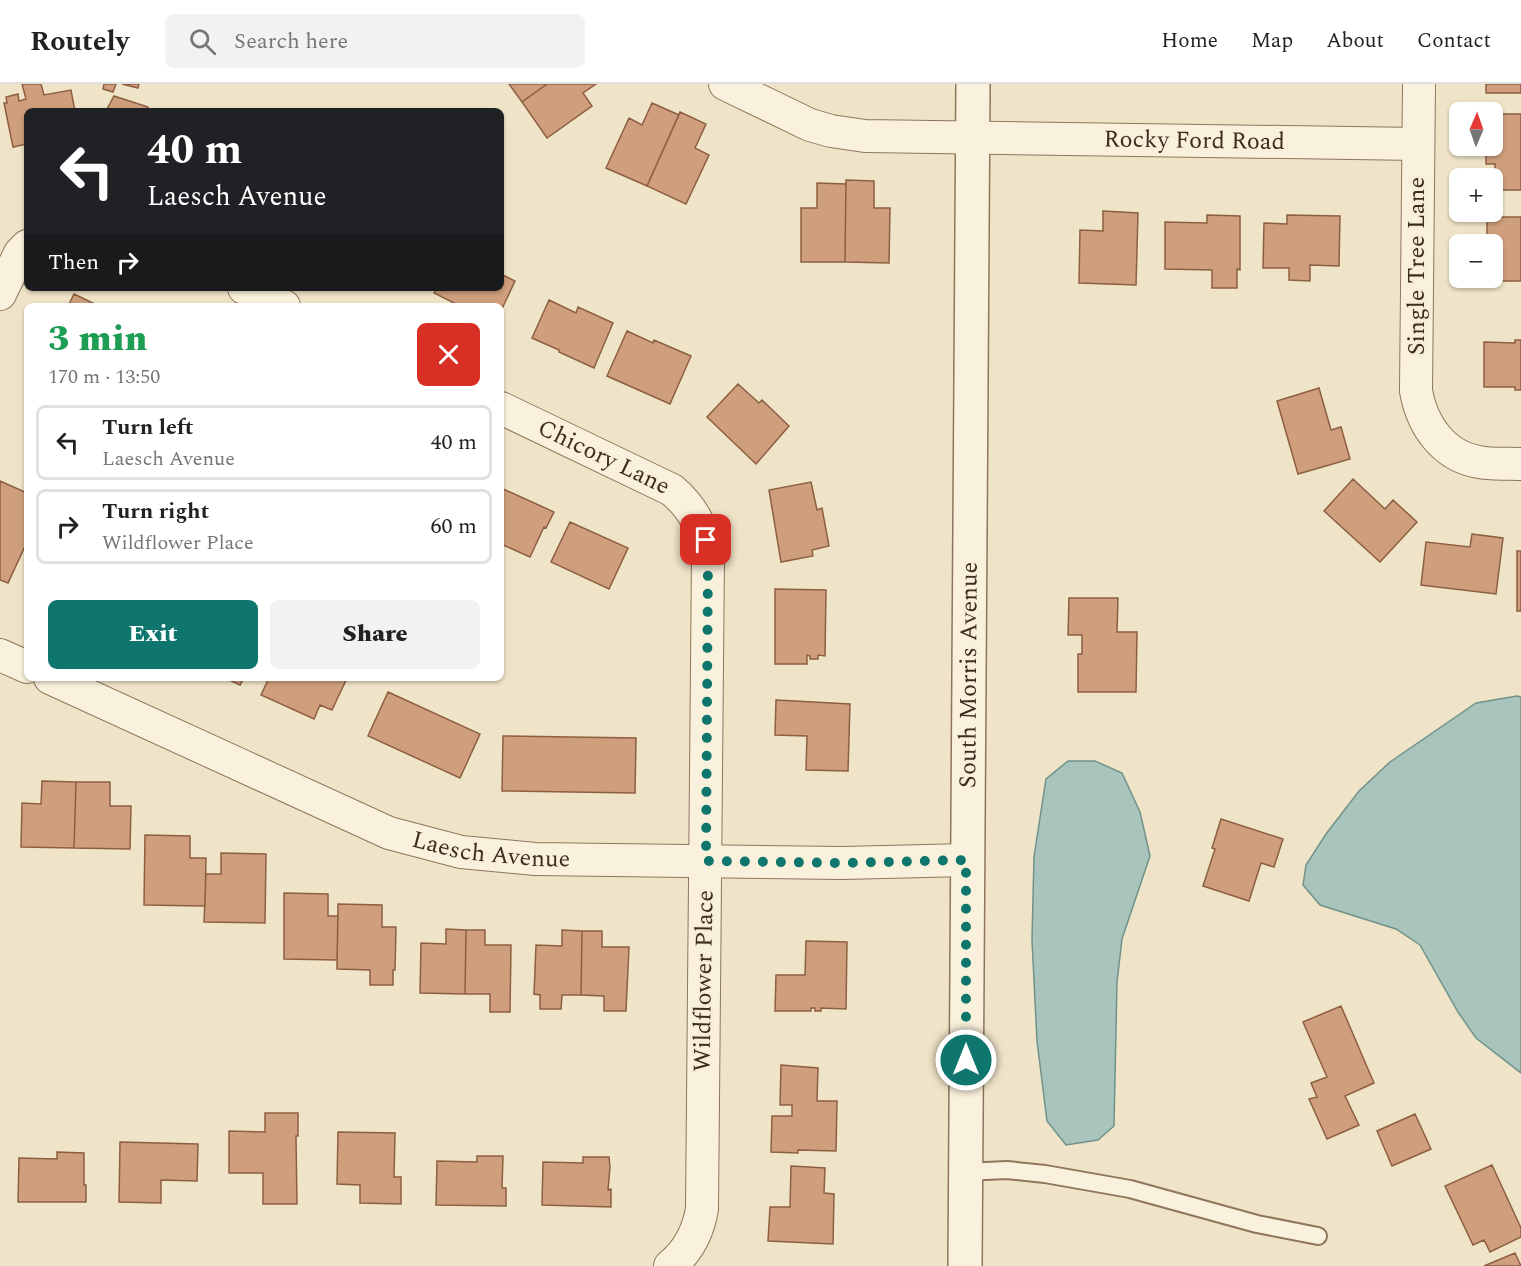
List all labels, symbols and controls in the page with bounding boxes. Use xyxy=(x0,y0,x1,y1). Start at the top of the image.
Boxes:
search box xyxy=(165,14,585,68)
text: Routely xyxy=(30,20,129,63)
icon: search xyxy=(186,25,219,58)
text: Search here xyxy=(234,25,348,58)
text: Home xyxy=(1161,25,1218,57)
text: Map xyxy=(1251,25,1293,57)
text: About xyxy=(1326,25,1384,57)
text: Contact xyxy=(1417,25,1491,57)
north arrow xyxy=(1449,102,1503,156)
map controls xyxy=(1449,102,1503,288)
text: 40 m xyxy=(147,119,242,182)
street label: Rocky Ford Road xyxy=(1103,121,1285,160)
icon: left xyxy=(48,132,126,210)
button: + xyxy=(1449,168,1503,222)
text: Laesch Avenue xyxy=(147,176,327,218)
street label: Single Tree Lane xyxy=(1399,177,1435,355)
button: − xyxy=(1449,234,1503,288)
text: Then xyxy=(48,246,99,279)
icon: right xyxy=(111,246,144,279)
text: 3 min xyxy=(48,312,148,367)
button: close xyxy=(417,323,480,386)
text: 170 m · 13:50 xyxy=(48,362,160,392)
street label: Chicory Lane xyxy=(532,410,676,504)
text: Turn left xyxy=(102,411,194,444)
icon: left xyxy=(51,426,84,459)
text: 40 m xyxy=(431,426,477,459)
text: Laesch Avenue xyxy=(102,444,235,474)
text: Turn right xyxy=(102,495,209,528)
icon: right xyxy=(51,510,84,543)
text: 60 m xyxy=(431,510,477,543)
pin xyxy=(680,514,731,565)
icon: arrive xyxy=(689,523,722,556)
text: Wildflower Place xyxy=(102,528,254,558)
street label: South Morris Avenue xyxy=(950,562,988,788)
button: Exit xyxy=(48,600,258,669)
button: Share xyxy=(270,600,480,669)
street label: Laesch Avenue xyxy=(408,822,571,877)
street label: Wildflower Place xyxy=(684,890,724,1072)
position arrow xyxy=(934,1028,998,1092)

